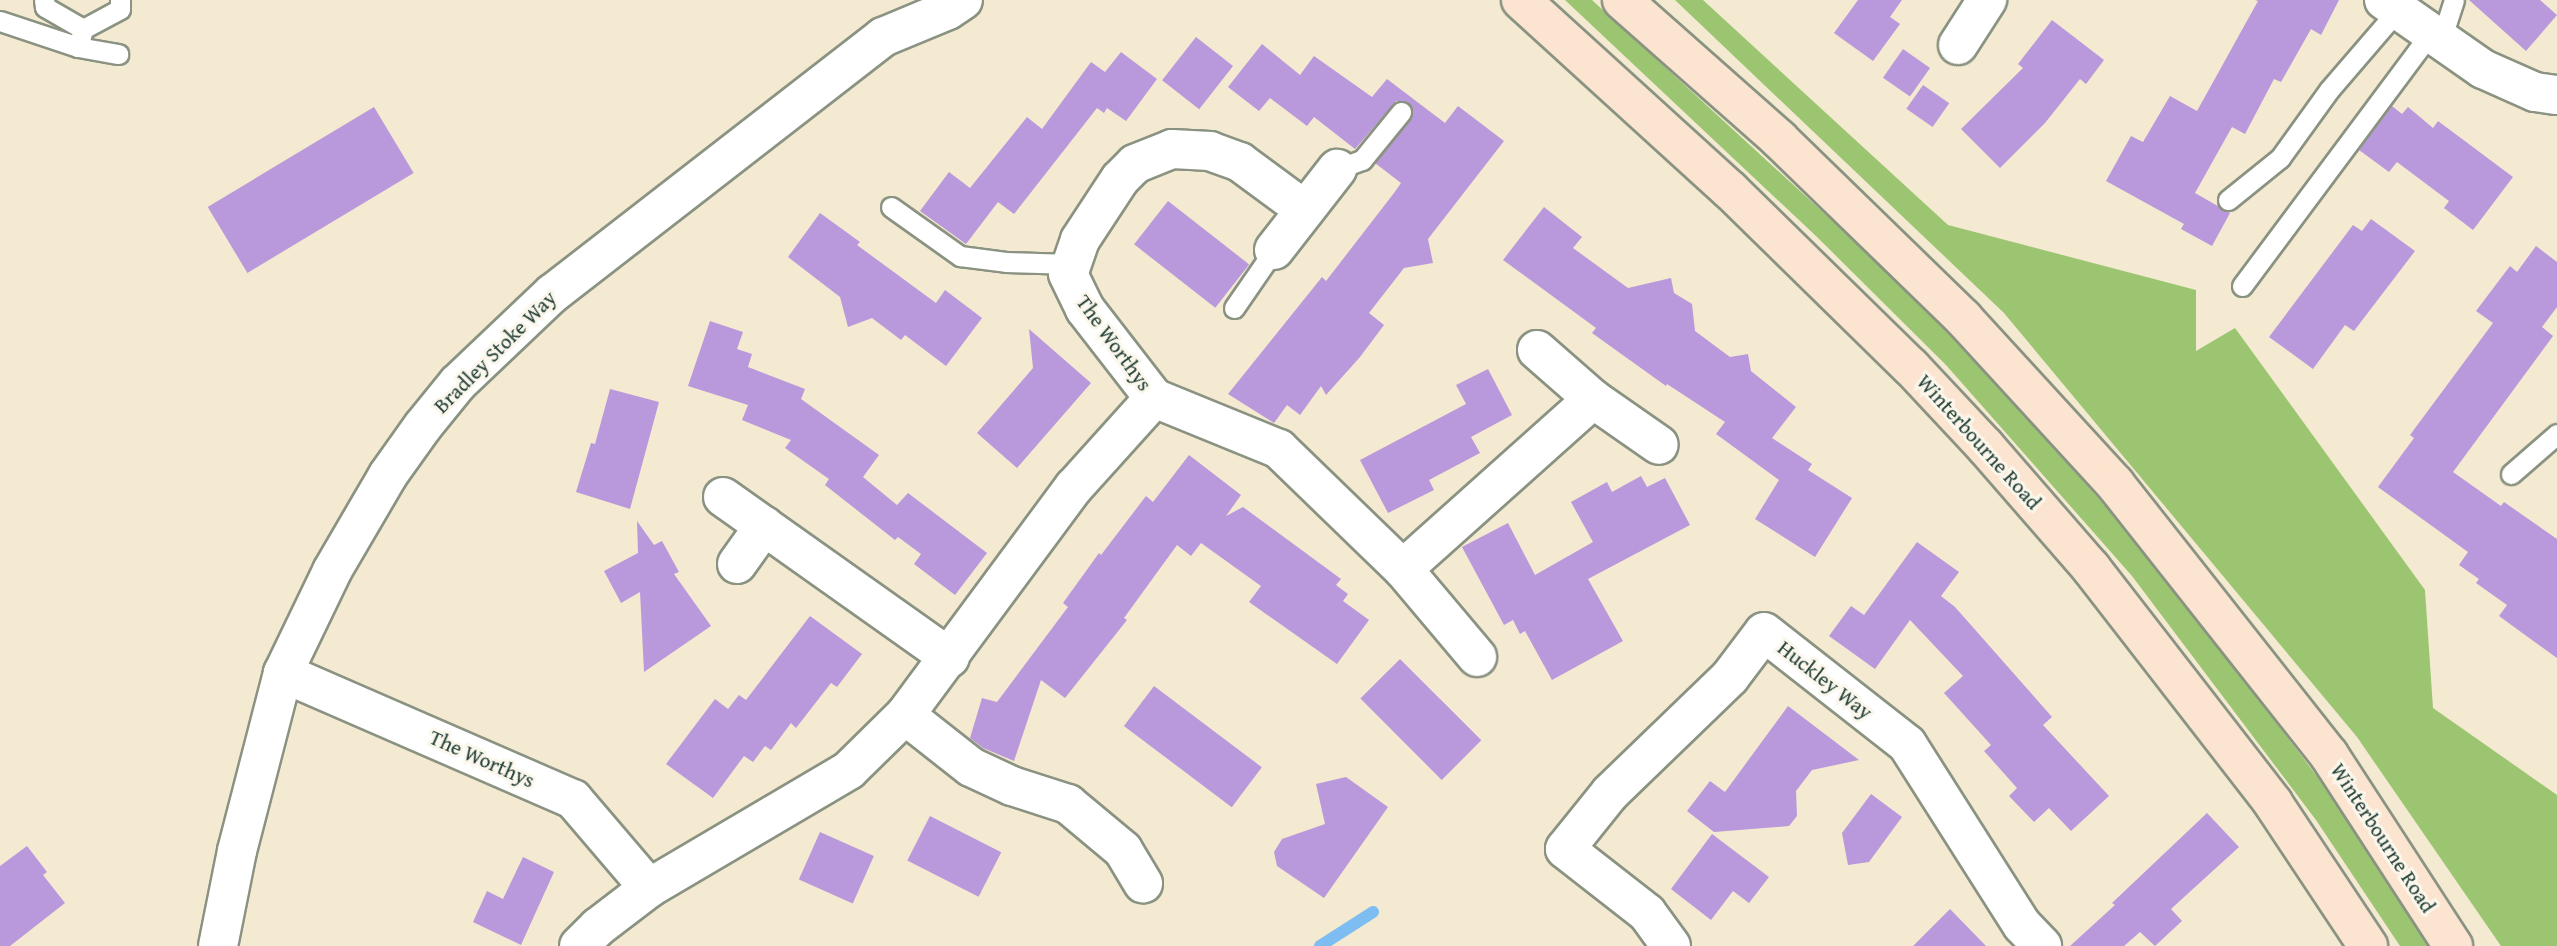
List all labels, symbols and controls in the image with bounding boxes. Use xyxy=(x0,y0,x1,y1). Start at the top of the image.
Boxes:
street label: Bradley Stoke Way xyxy=(429,286,561,418)
street label: The Worthys xyxy=(1071,290,1157,396)
street label: Winterbourne Road xyxy=(1912,369,2046,515)
street label: Huckley Way xyxy=(1773,635,1877,725)
street label: The Worthys xyxy=(426,725,538,793)
street label: Winterbourne Road xyxy=(2325,758,2441,918)

